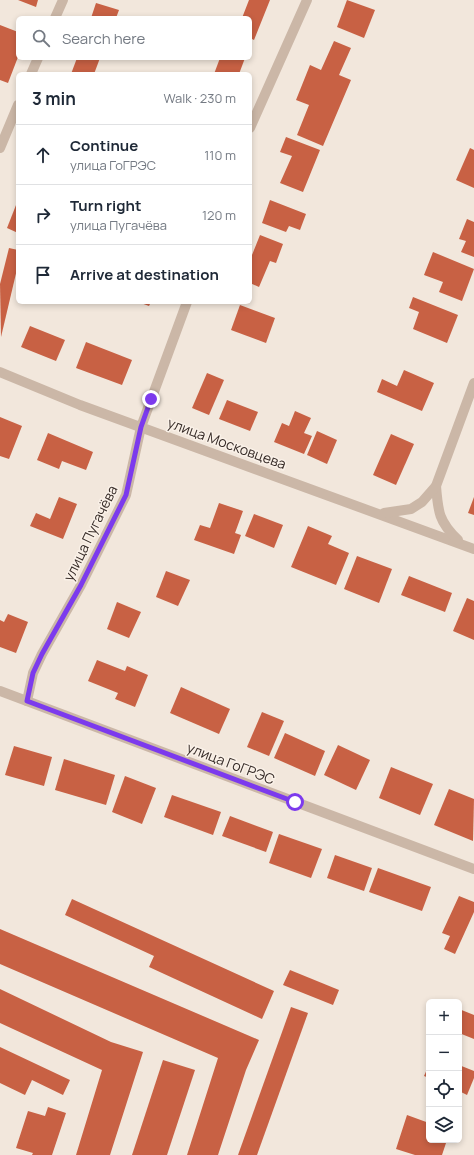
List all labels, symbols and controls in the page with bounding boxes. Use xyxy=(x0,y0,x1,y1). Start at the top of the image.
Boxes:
search box xyxy=(16,16,252,60)
icon: search xyxy=(30,27,52,49)
text: Search here xyxy=(62,28,145,49)
text: 3 min xyxy=(32,87,76,110)
text: Walk · 230 m xyxy=(163,89,236,107)
text: Continue xyxy=(70,135,138,156)
icon: ahead xyxy=(32,144,54,166)
text: 110 m xyxy=(204,146,236,164)
text: улица ГоГРЭС xyxy=(70,156,156,174)
text: Turn right xyxy=(70,195,141,216)
icon: right xyxy=(32,204,54,226)
text: 120 m xyxy=(202,206,236,224)
text: улица Пугачёва xyxy=(70,216,167,234)
icon: arrive xyxy=(32,264,54,286)
text: Arrive at destination xyxy=(70,264,219,285)
route end xyxy=(142,390,160,408)
street label: улица Московцева xyxy=(165,413,289,473)
street label: улица Пугачёва xyxy=(59,482,121,584)
street label: улица ГоГРЭС xyxy=(184,738,278,788)
route start xyxy=(286,793,304,811)
map controls xyxy=(426,999,462,1143)
button: + xyxy=(426,999,462,1035)
button: − xyxy=(426,1035,462,1071)
button: locate xyxy=(426,1071,462,1107)
button: layers xyxy=(426,1107,462,1143)

